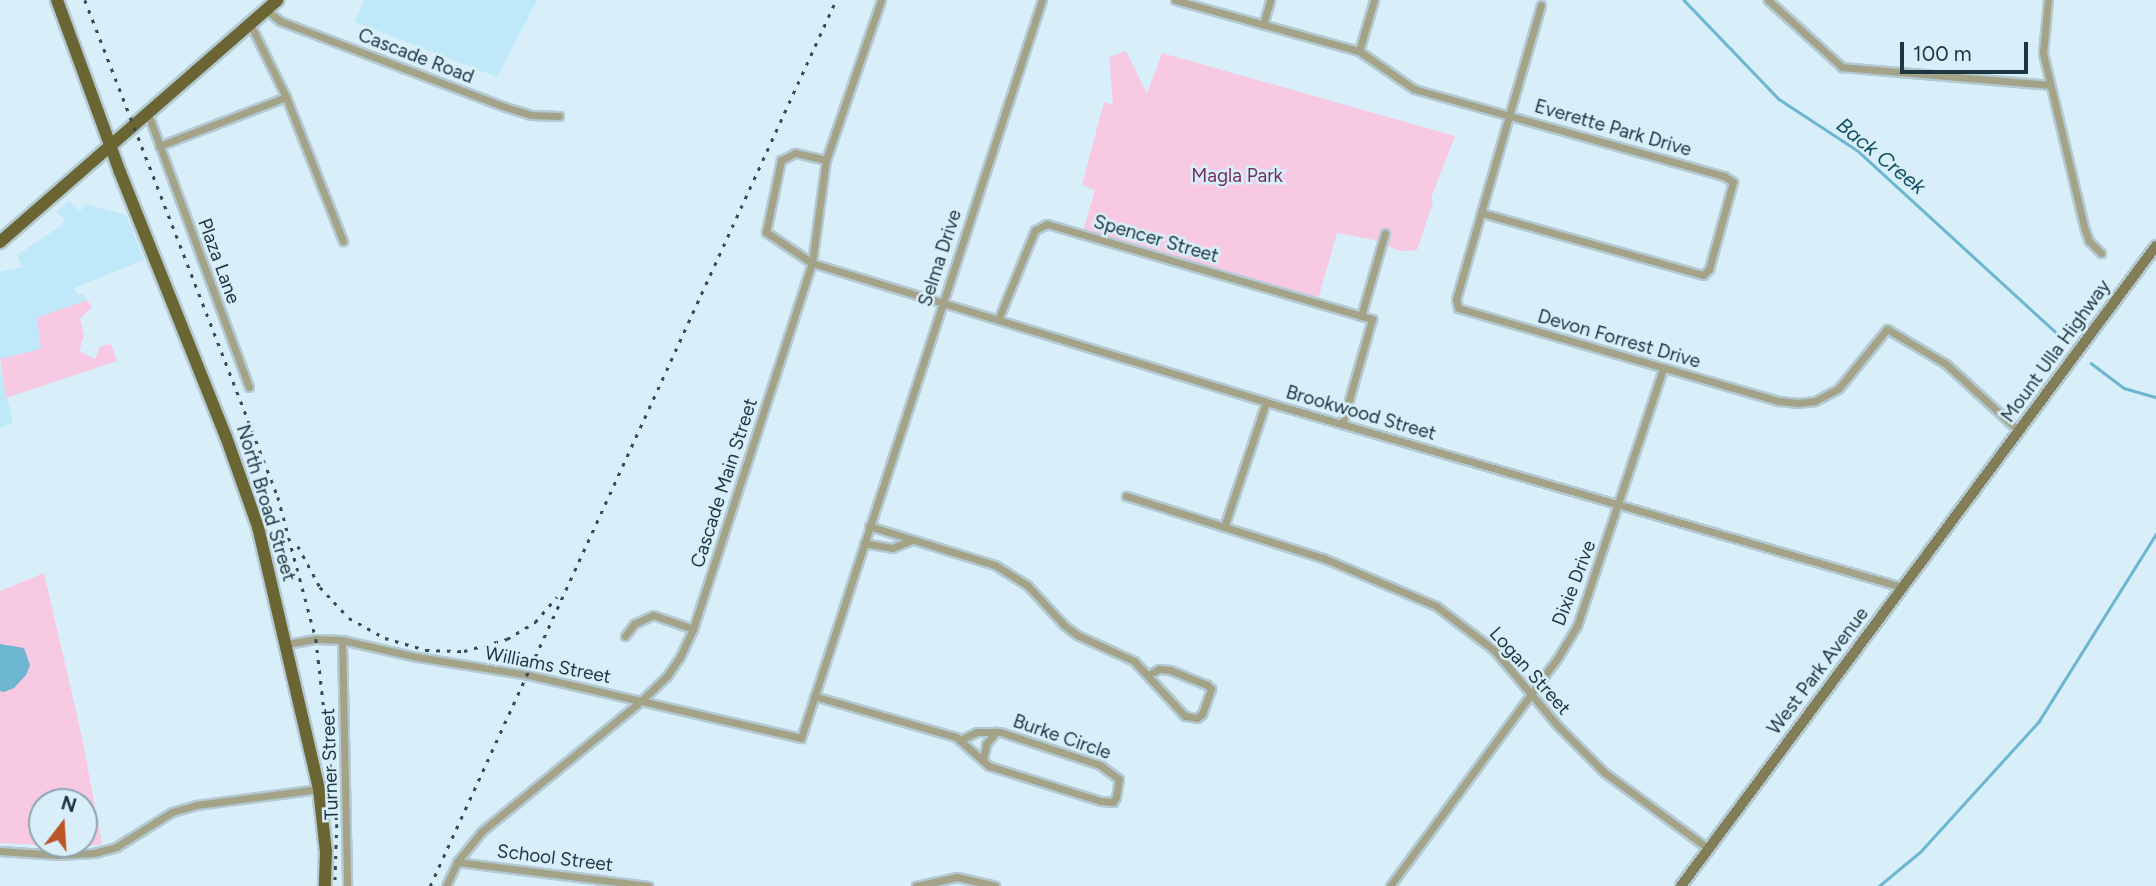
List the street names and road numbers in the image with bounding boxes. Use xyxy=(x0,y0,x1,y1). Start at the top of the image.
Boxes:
street label: Cascade Road xyxy=(355,23,477,89)
street label: Everette Park Drive xyxy=(1532,95,1694,161)
street label: Selma Drive xyxy=(914,207,966,309)
street label: Spencer Street xyxy=(1091,210,1221,268)
street label: Plaza Lane xyxy=(193,215,245,307)
street label: Mount Ulla Highway xyxy=(1997,275,2115,427)
street label: Devon Forrest Drive xyxy=(1535,305,1703,373)
street label: Brookwood Street xyxy=(1283,381,1439,445)
street label: Cascade Main Street xyxy=(686,395,762,571)
street label: North Broad Street xyxy=(231,422,301,584)
street label: Dixie Drive xyxy=(1547,537,1601,629)
street label: West Park Avenue xyxy=(1763,603,1873,739)
street label: Logan Street xyxy=(1485,622,1575,720)
street label: Williams Street xyxy=(483,642,613,688)
street label: Turner Street xyxy=(317,708,343,820)
street label: Burke Circle xyxy=(1010,710,1114,764)
street label: School Street xyxy=(496,840,614,876)

